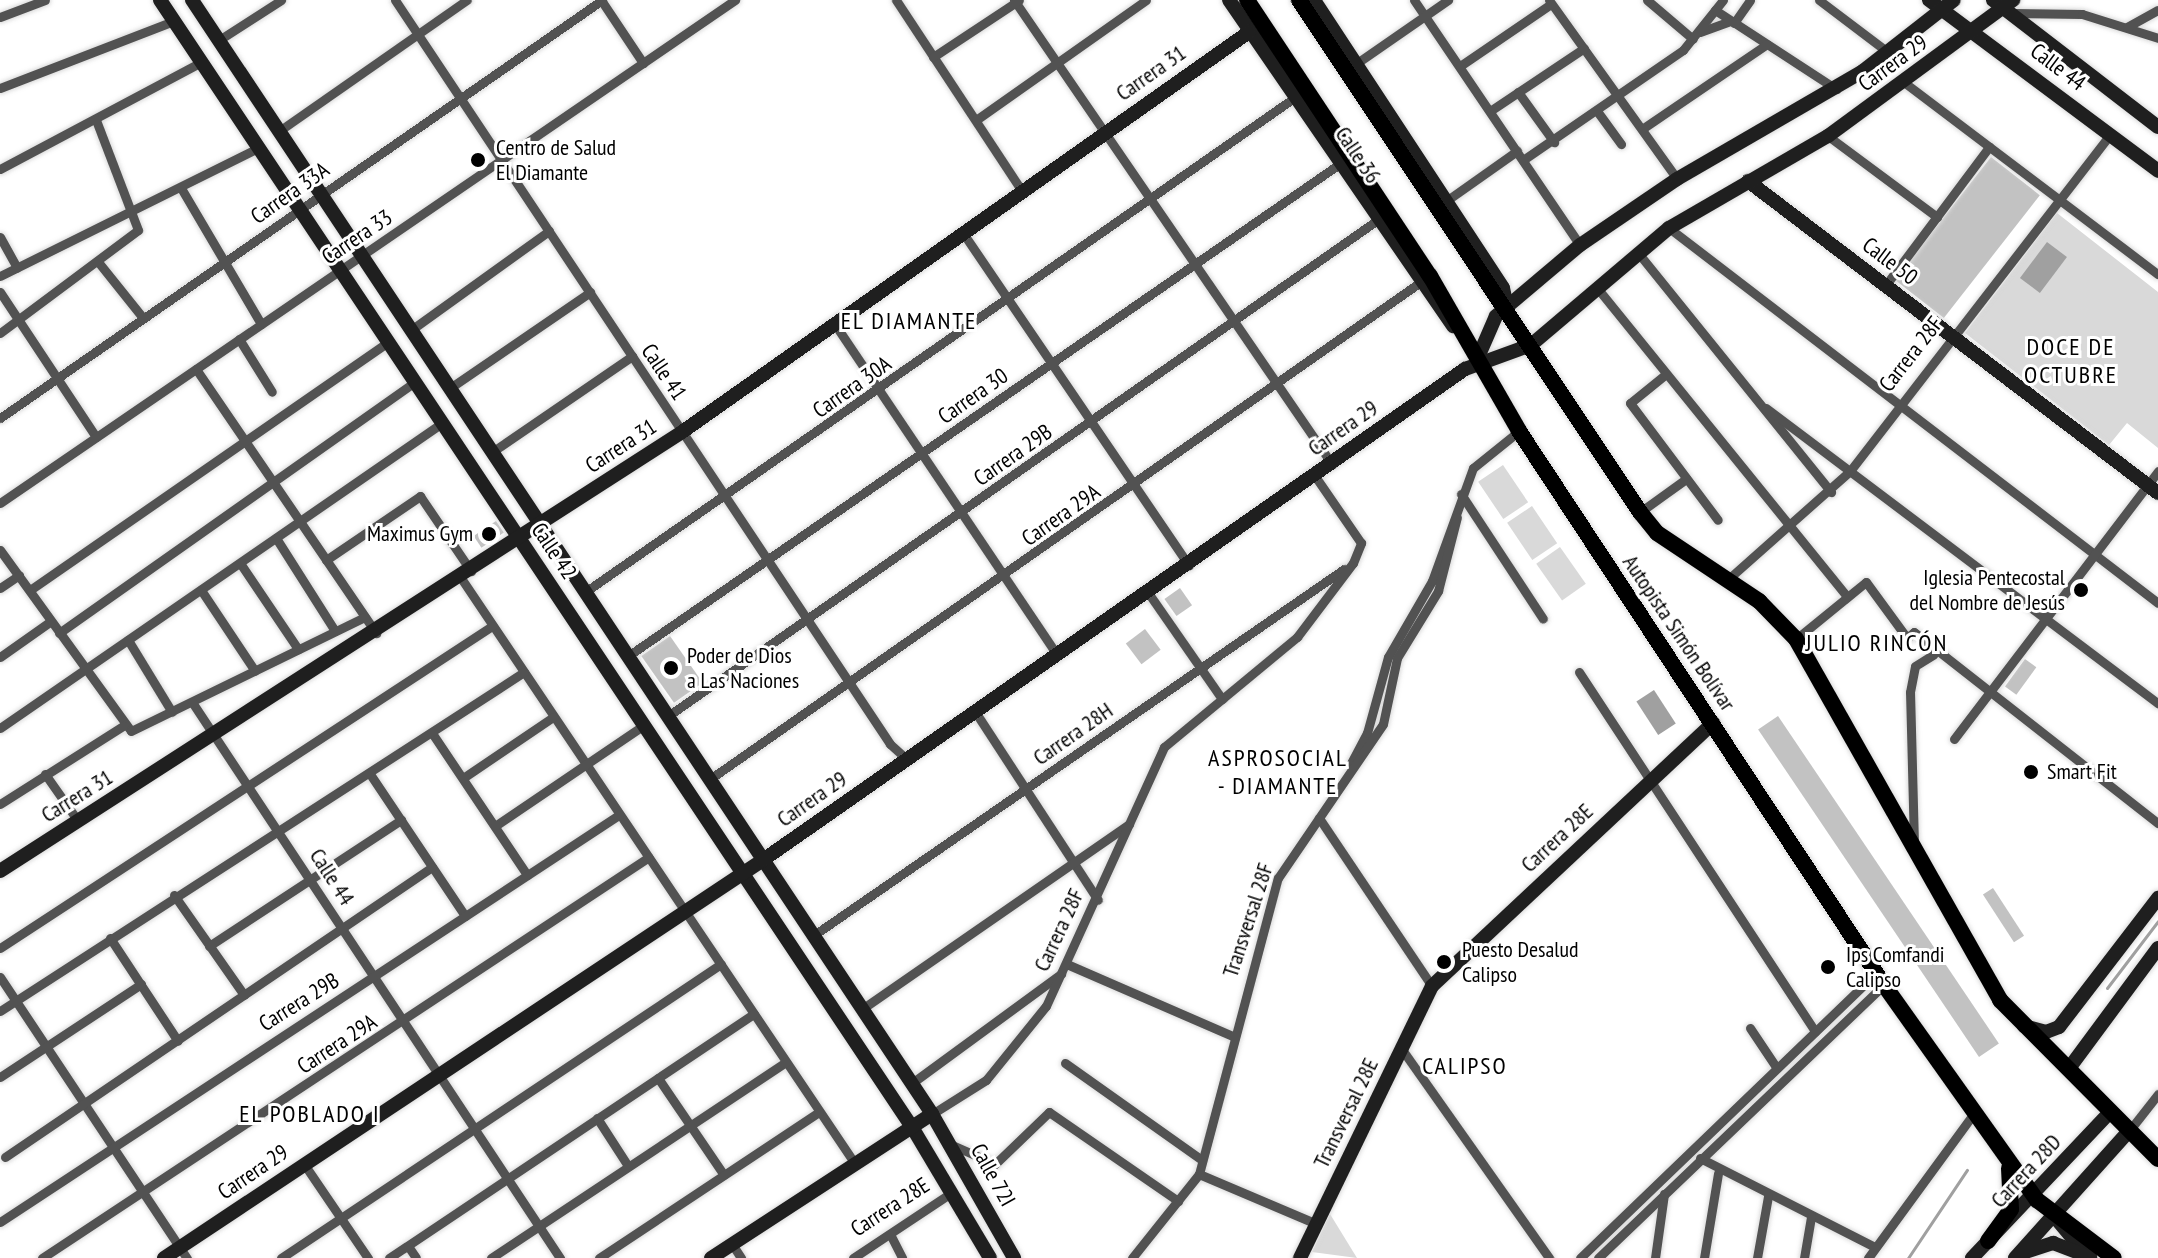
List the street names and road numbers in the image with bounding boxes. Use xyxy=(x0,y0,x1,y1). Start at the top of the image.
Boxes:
street label: Carrera 29 xyxy=(1853,29,1933,97)
street label: Calle 44 xyxy=(2025,38,2091,96)
street label: Carrera 31 xyxy=(1111,40,1191,106)
street label: Calle 36 xyxy=(1330,122,1386,188)
street label: Carrera 33A xyxy=(246,157,334,229)
street label: Carrera 33 xyxy=(317,204,397,270)
street label: Calle 50 xyxy=(1857,232,1923,290)
street label: Carrera 28F xyxy=(1873,311,1949,397)
street label: Calle 41 xyxy=(636,339,692,405)
street label: Carrera 30A xyxy=(808,351,896,423)
street label: Carrera 30 xyxy=(933,363,1013,429)
street label: Carrera 29 xyxy=(1303,395,1383,461)
street label: Carrera 31 xyxy=(581,413,661,479)
street label: Carrera 29B xyxy=(969,419,1057,491)
street label: Carrera 29A xyxy=(1017,479,1105,551)
street label: Calle 42 xyxy=(526,518,582,584)
street label: Autopista Simón Bolívar xyxy=(1617,550,1741,716)
street label: Carrera 28H xyxy=(1028,697,1118,771)
street label: Carrera 31 xyxy=(36,764,118,828)
street label: Carrera 29 xyxy=(772,766,852,832)
street label: Carrera 28E xyxy=(1516,798,1598,878)
street label: Calle 44 xyxy=(304,844,360,910)
street label: Transversal 28F xyxy=(1217,860,1279,980)
street label: Carrera 28F xyxy=(1028,884,1090,976)
street label: Carrera 29B xyxy=(254,967,344,1037)
street label: Carrera 29A xyxy=(292,1009,382,1079)
street label: Transversal 28E xyxy=(1308,1054,1384,1172)
street label: Carrera 28D xyxy=(1985,1129,2067,1213)
street label: Carrera 29 xyxy=(213,1139,293,1205)
street label: Calle 72I xyxy=(965,1139,1021,1211)
street label: Carrera 28E xyxy=(846,1172,934,1242)

